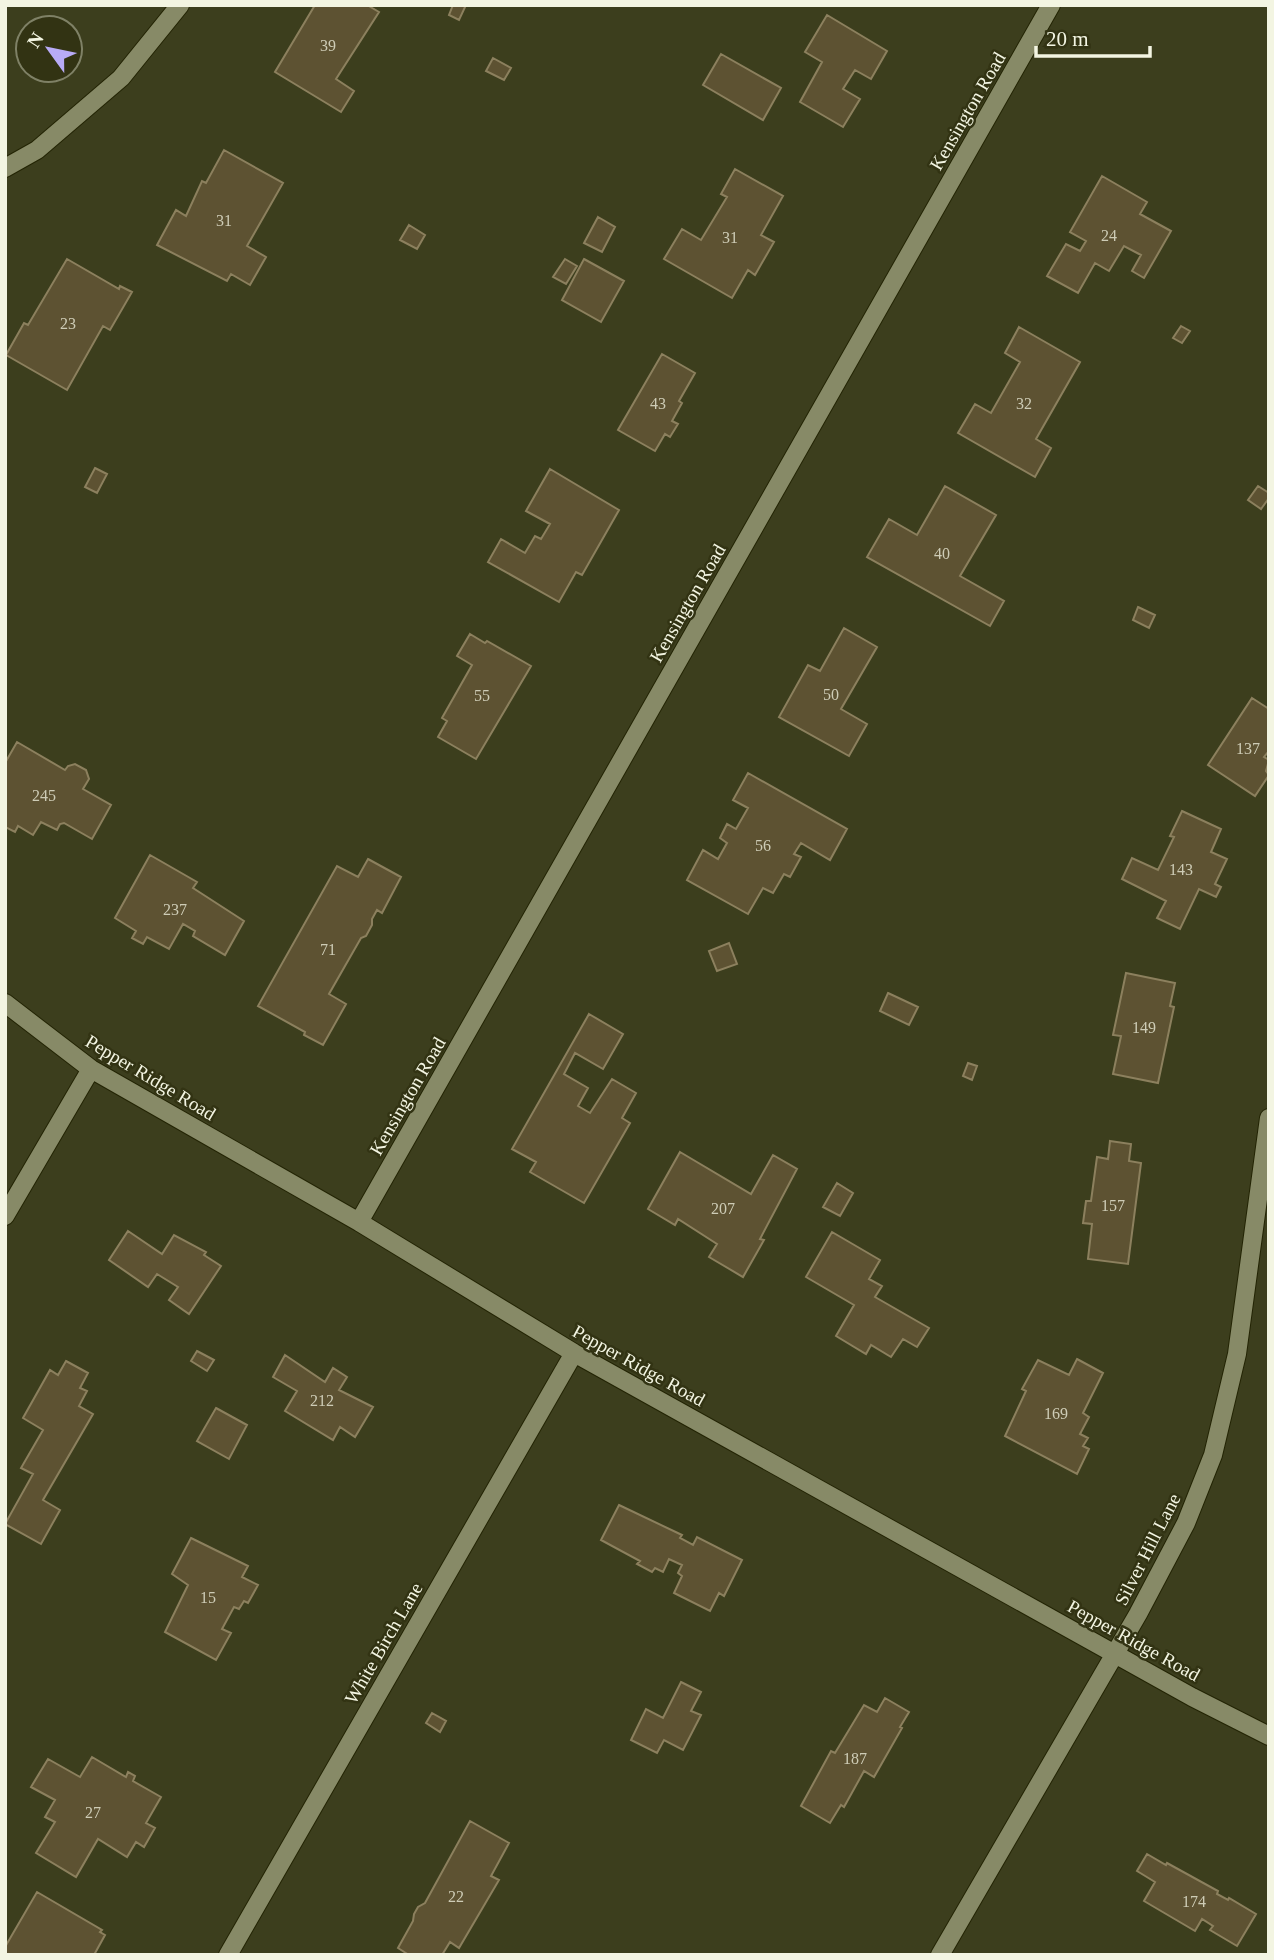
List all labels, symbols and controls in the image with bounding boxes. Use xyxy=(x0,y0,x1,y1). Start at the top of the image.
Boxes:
north arrow xyxy=(14,14,84,84)
scale bar xyxy=(1036,14,1150,58)
text: 20 m xyxy=(1046,27,1089,51)
text: N xyxy=(23,28,48,51)
house number: 39 xyxy=(320,37,336,54)
street label: Kensington Road xyxy=(925,48,1010,174)
house number: 31 xyxy=(216,212,232,229)
house number: 24 xyxy=(1101,227,1117,244)
house number: 31 xyxy=(722,229,738,246)
house number: 23 xyxy=(60,315,76,332)
house number: 43 xyxy=(650,395,666,412)
house number: 32 xyxy=(1016,395,1032,412)
street label: Kensington Road xyxy=(645,540,730,666)
house number: 40 xyxy=(934,545,950,562)
house number: 50 xyxy=(823,686,839,703)
house number: 55 xyxy=(474,687,490,704)
house number: 137 xyxy=(1236,740,1260,757)
house number: 245 xyxy=(32,787,56,804)
house number: 56 xyxy=(755,837,771,854)
house number: 143 xyxy=(1169,861,1193,878)
house number: 237 xyxy=(163,901,187,918)
house number: 71 xyxy=(320,941,336,958)
house number: 149 xyxy=(1132,1019,1156,1036)
street label: Pepper Ridge Road xyxy=(82,1030,220,1125)
street label: Kensington Road xyxy=(365,1033,450,1159)
house number: 157 xyxy=(1101,1197,1125,1214)
house number: 207 xyxy=(711,1200,735,1217)
street label: Pepper Ridge Road xyxy=(569,1320,709,1411)
house number: 212 xyxy=(310,1392,334,1409)
house number: 169 xyxy=(1044,1405,1068,1422)
street label: Silver Hill Lane xyxy=(1110,1490,1185,1609)
street label: White Birch Lane xyxy=(340,1579,427,1707)
house number: 15 xyxy=(200,1589,216,1606)
street label: Pepper Ridge Road xyxy=(1064,1595,1204,1686)
house number: 187 xyxy=(843,1750,867,1767)
house number: 27 xyxy=(85,1804,101,1821)
house number: 22 xyxy=(448,1888,464,1905)
house number: 174 xyxy=(1182,1893,1206,1910)

